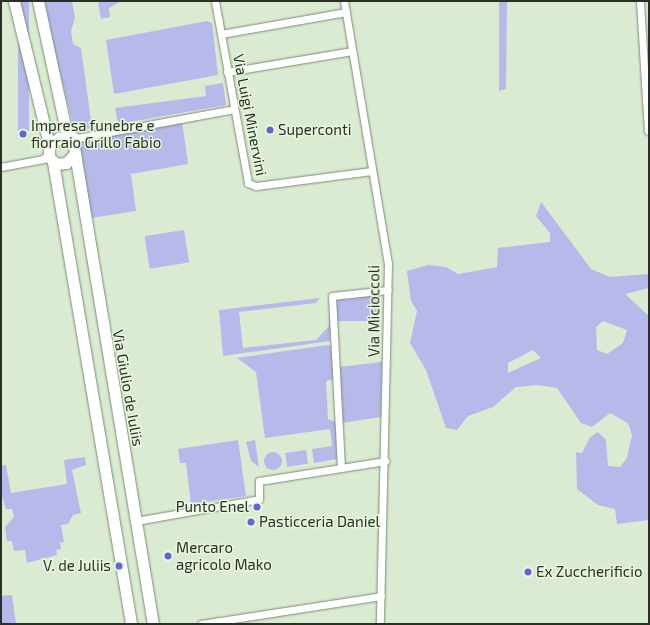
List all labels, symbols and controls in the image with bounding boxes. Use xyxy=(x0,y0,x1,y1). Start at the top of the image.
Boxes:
street label: Via Luigi Minervini xyxy=(229,53,271,177)
place label: Impresa funebre e fiorraio Grillo Fabio xyxy=(31,116,161,151)
place label: Superconti xyxy=(278,121,351,139)
marker: Superconti xyxy=(265,125,275,135)
marker: Impresa funebre e fiorraio Grillo Fabio xyxy=(18,129,28,139)
street label: Via Micioccoli xyxy=(365,265,383,357)
street label: Via Giulio de Iuliis xyxy=(109,328,147,448)
place label: Punto Enel xyxy=(176,498,249,516)
marker: Punto Enel xyxy=(252,502,262,512)
place label: Pasticceria Daniel xyxy=(259,513,380,531)
marker: Pasticceria Daniel xyxy=(246,517,256,527)
place label: Mercaro agricolo Mako xyxy=(176,538,272,573)
marker: Mercaro agricolo Mako xyxy=(163,551,173,561)
place label: V. de Juliis xyxy=(43,557,111,575)
marker: V. de Juliis xyxy=(114,561,124,571)
place label: Ex Zuccherificio xyxy=(536,563,642,581)
marker: Ex Zuccherificio xyxy=(523,567,533,577)

